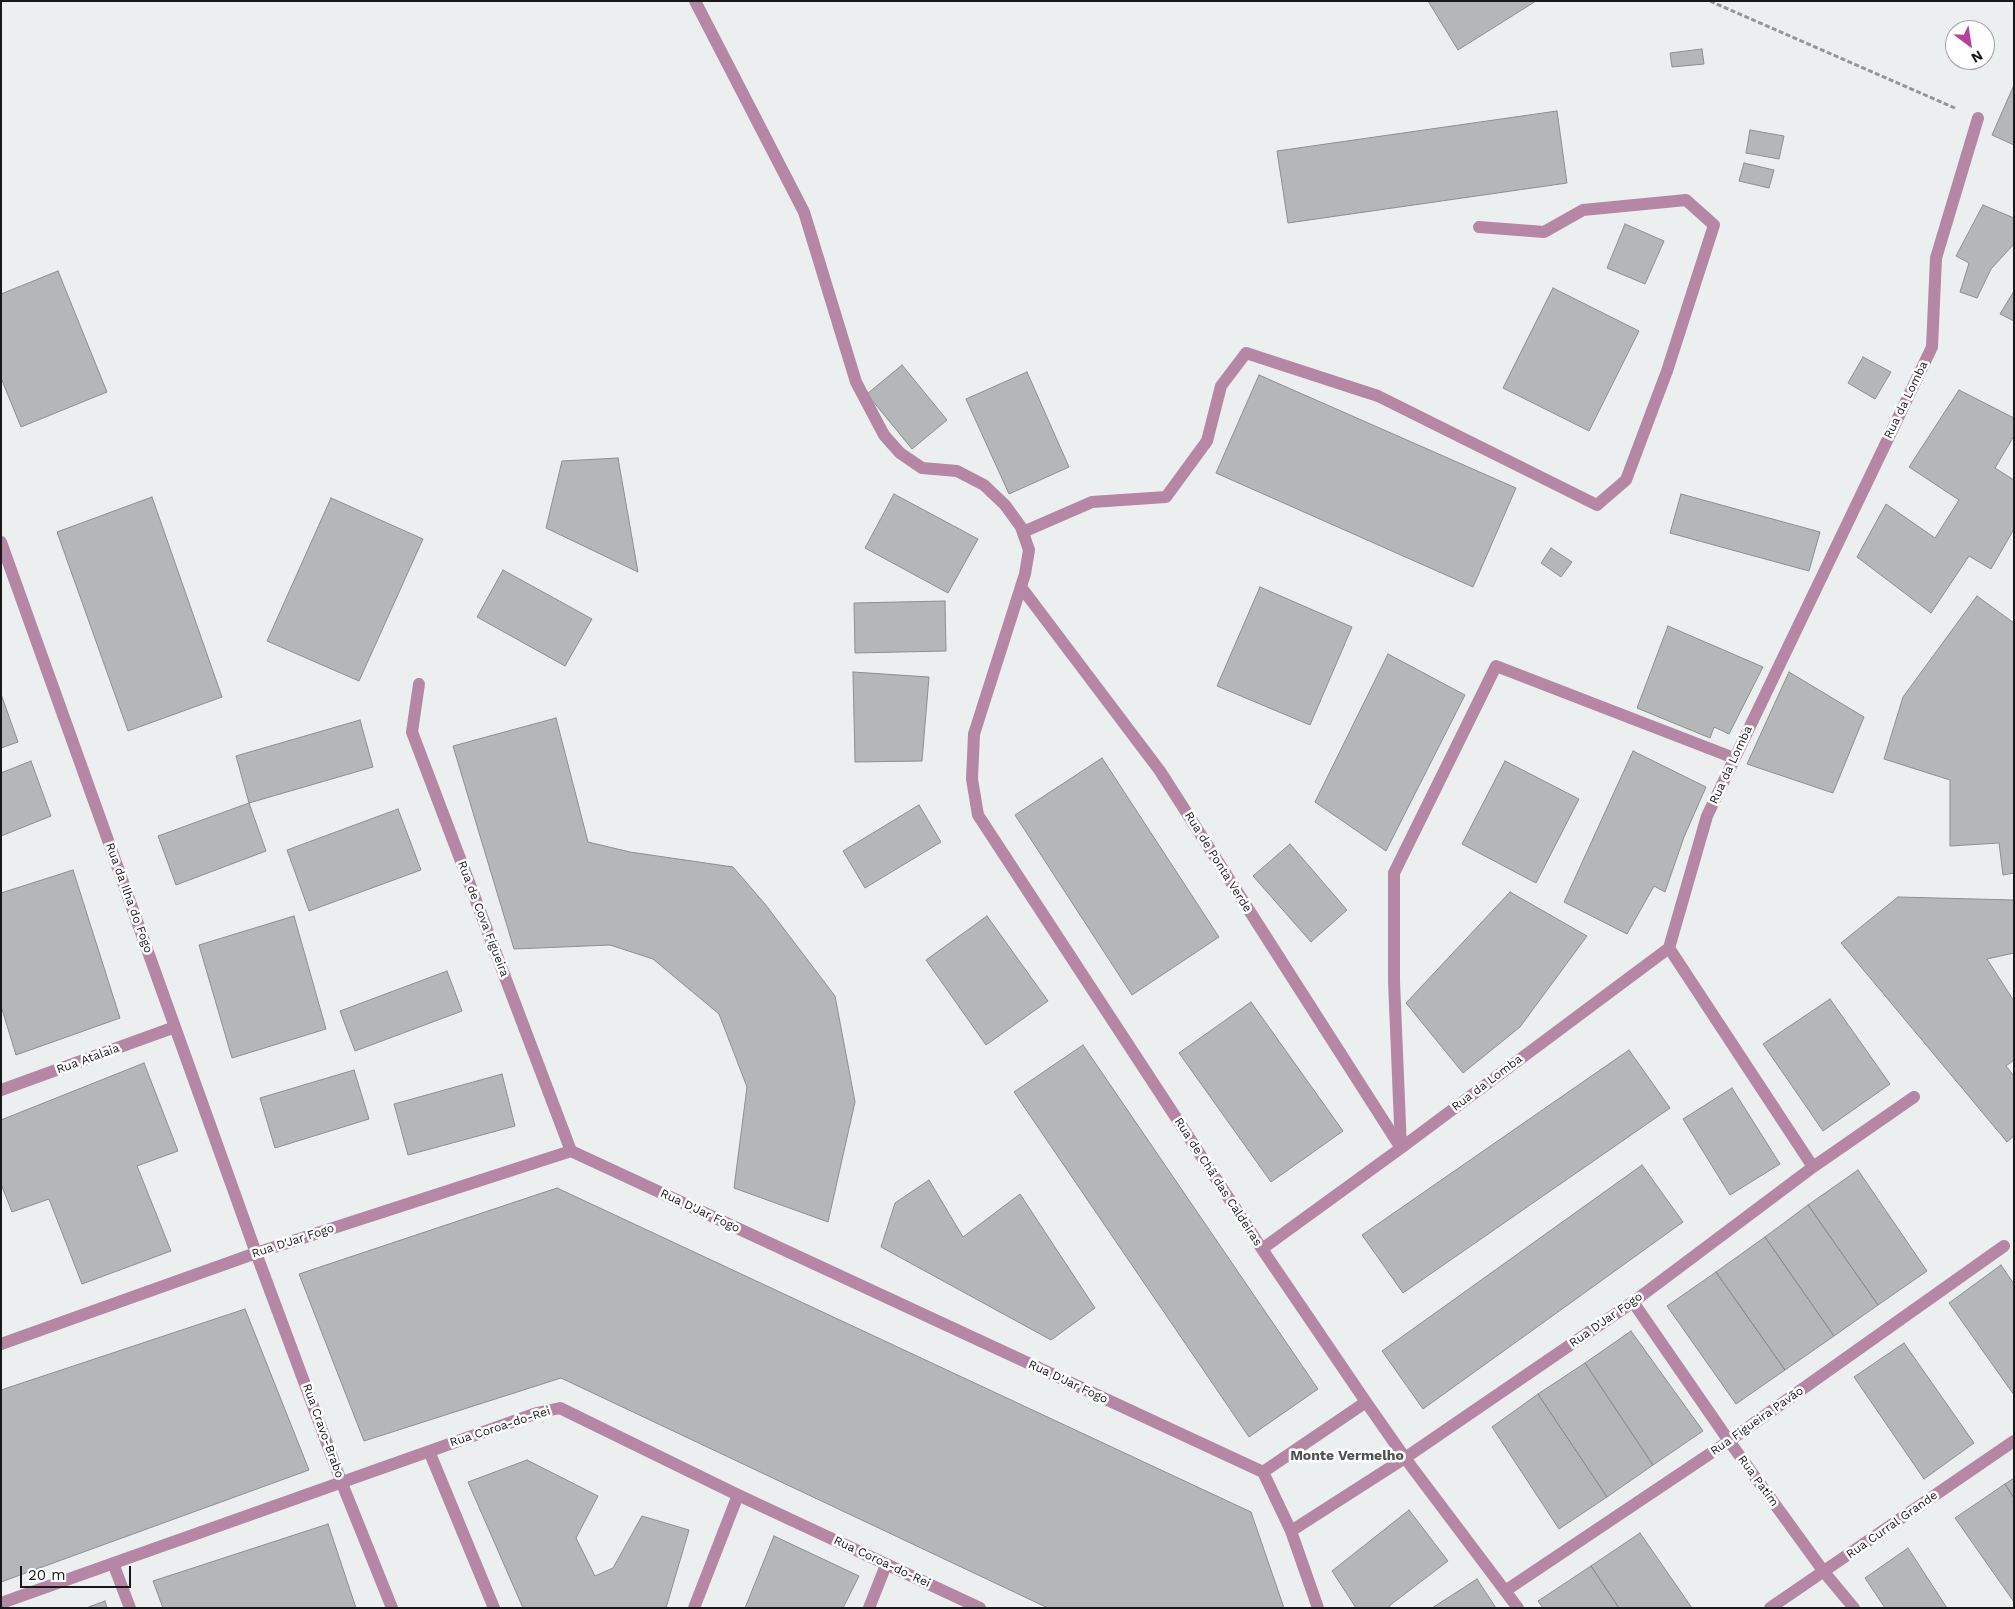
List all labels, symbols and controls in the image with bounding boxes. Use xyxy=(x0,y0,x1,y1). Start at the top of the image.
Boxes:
north arrow xyxy=(1945,20,1995,70)
text: N xyxy=(1969,47,1986,67)
street label: Rua da Lomba xyxy=(1881,359,1931,441)
street label: Rua da Lomba xyxy=(1707,724,1755,806)
street label: Rua de Ponta Verde xyxy=(1181,809,1255,915)
street label: Rua da Ilha do Fogo xyxy=(102,841,156,955)
street label: Rua de Cova Figueira xyxy=(454,859,512,979)
street label: Rua Atalaia xyxy=(55,1041,121,1077)
street label: Rua da Lomba xyxy=(1449,1052,1525,1114)
street label: Rua de Chã das Caldeiras xyxy=(1171,1115,1265,1249)
street label: Rua D'Jar Fogo xyxy=(658,1186,742,1236)
street label: Rua D'Jar Fogo xyxy=(250,1221,336,1261)
street label: Rua D'Jar Fogo xyxy=(1567,1289,1645,1351)
street label: Rua D'Jar Fogo xyxy=(1026,1357,1110,1407)
street label: Rua Cravo-Brabo xyxy=(299,1382,347,1480)
street label: Rua Figueira Pavão xyxy=(1708,1384,1806,1458)
street label: Rua Coroa-do-Rei xyxy=(448,1404,552,1450)
district label: Monte Vermelho xyxy=(1290,1448,1404,1464)
street label: Rua Patim xyxy=(1735,1453,1781,1509)
street label: Rua Curral Grande xyxy=(1844,1488,1940,1562)
street label: Rua Coroa-do-Rei xyxy=(831,1533,933,1591)
scale bar xyxy=(22,1556,134,1588)
text: 20 m xyxy=(28,1566,66,1584)

